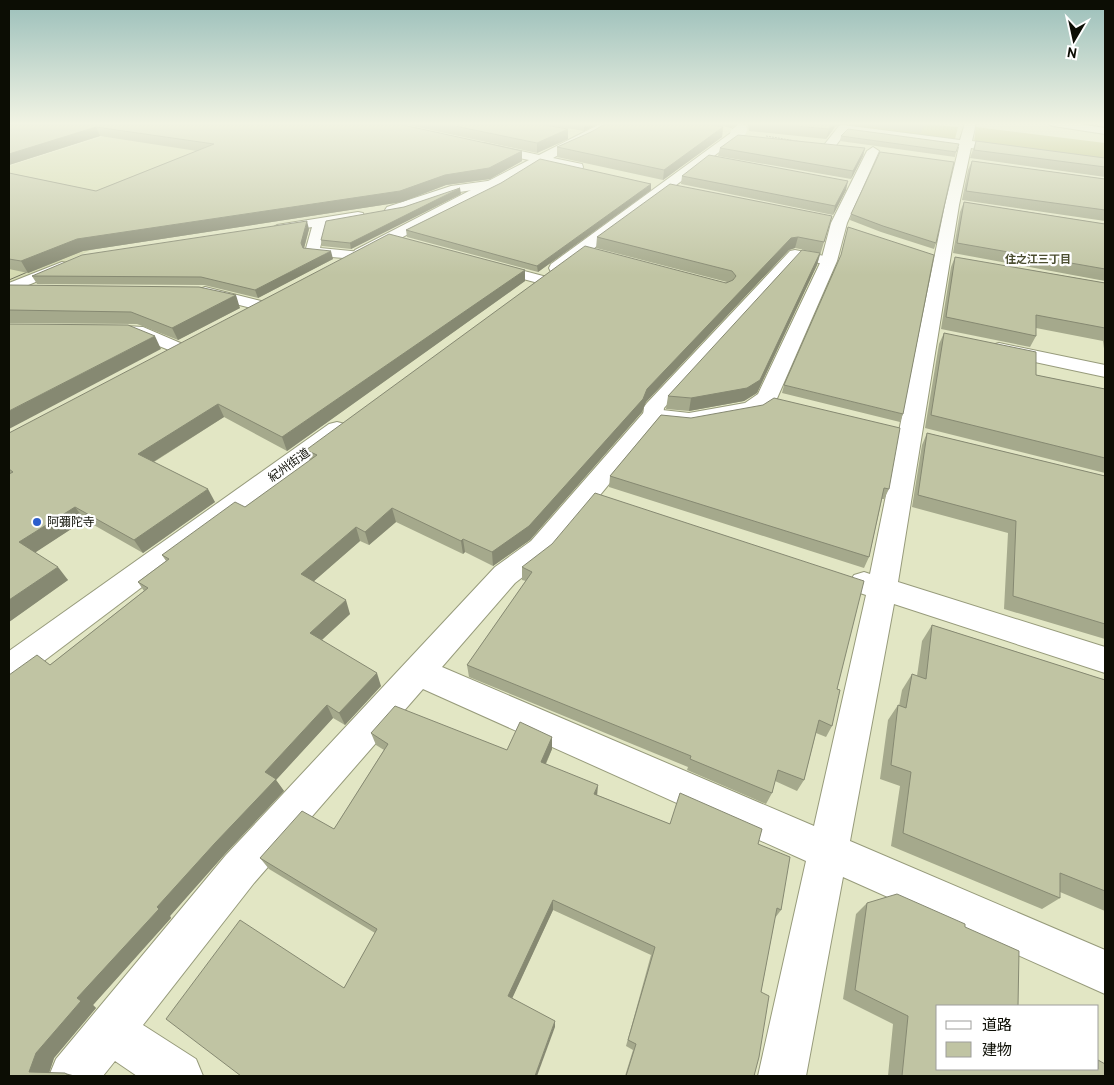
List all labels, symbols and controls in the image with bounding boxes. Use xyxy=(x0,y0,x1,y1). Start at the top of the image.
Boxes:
north arrow xyxy=(1049,15,1099,65)
text: N xyxy=(1066,42,1079,61)
district label: 住之江三丁目 xyxy=(1005,253,1071,267)
street label: 紀州街道 xyxy=(265,445,314,486)
place label: 阿彌陀寺 xyxy=(47,515,95,531)
marker: 阿彌陀寺 xyxy=(31,516,43,528)
legend xyxy=(936,1005,1099,1070)
text: 道路 xyxy=(982,1017,1012,1036)
text: 建物 xyxy=(982,1042,1012,1061)

